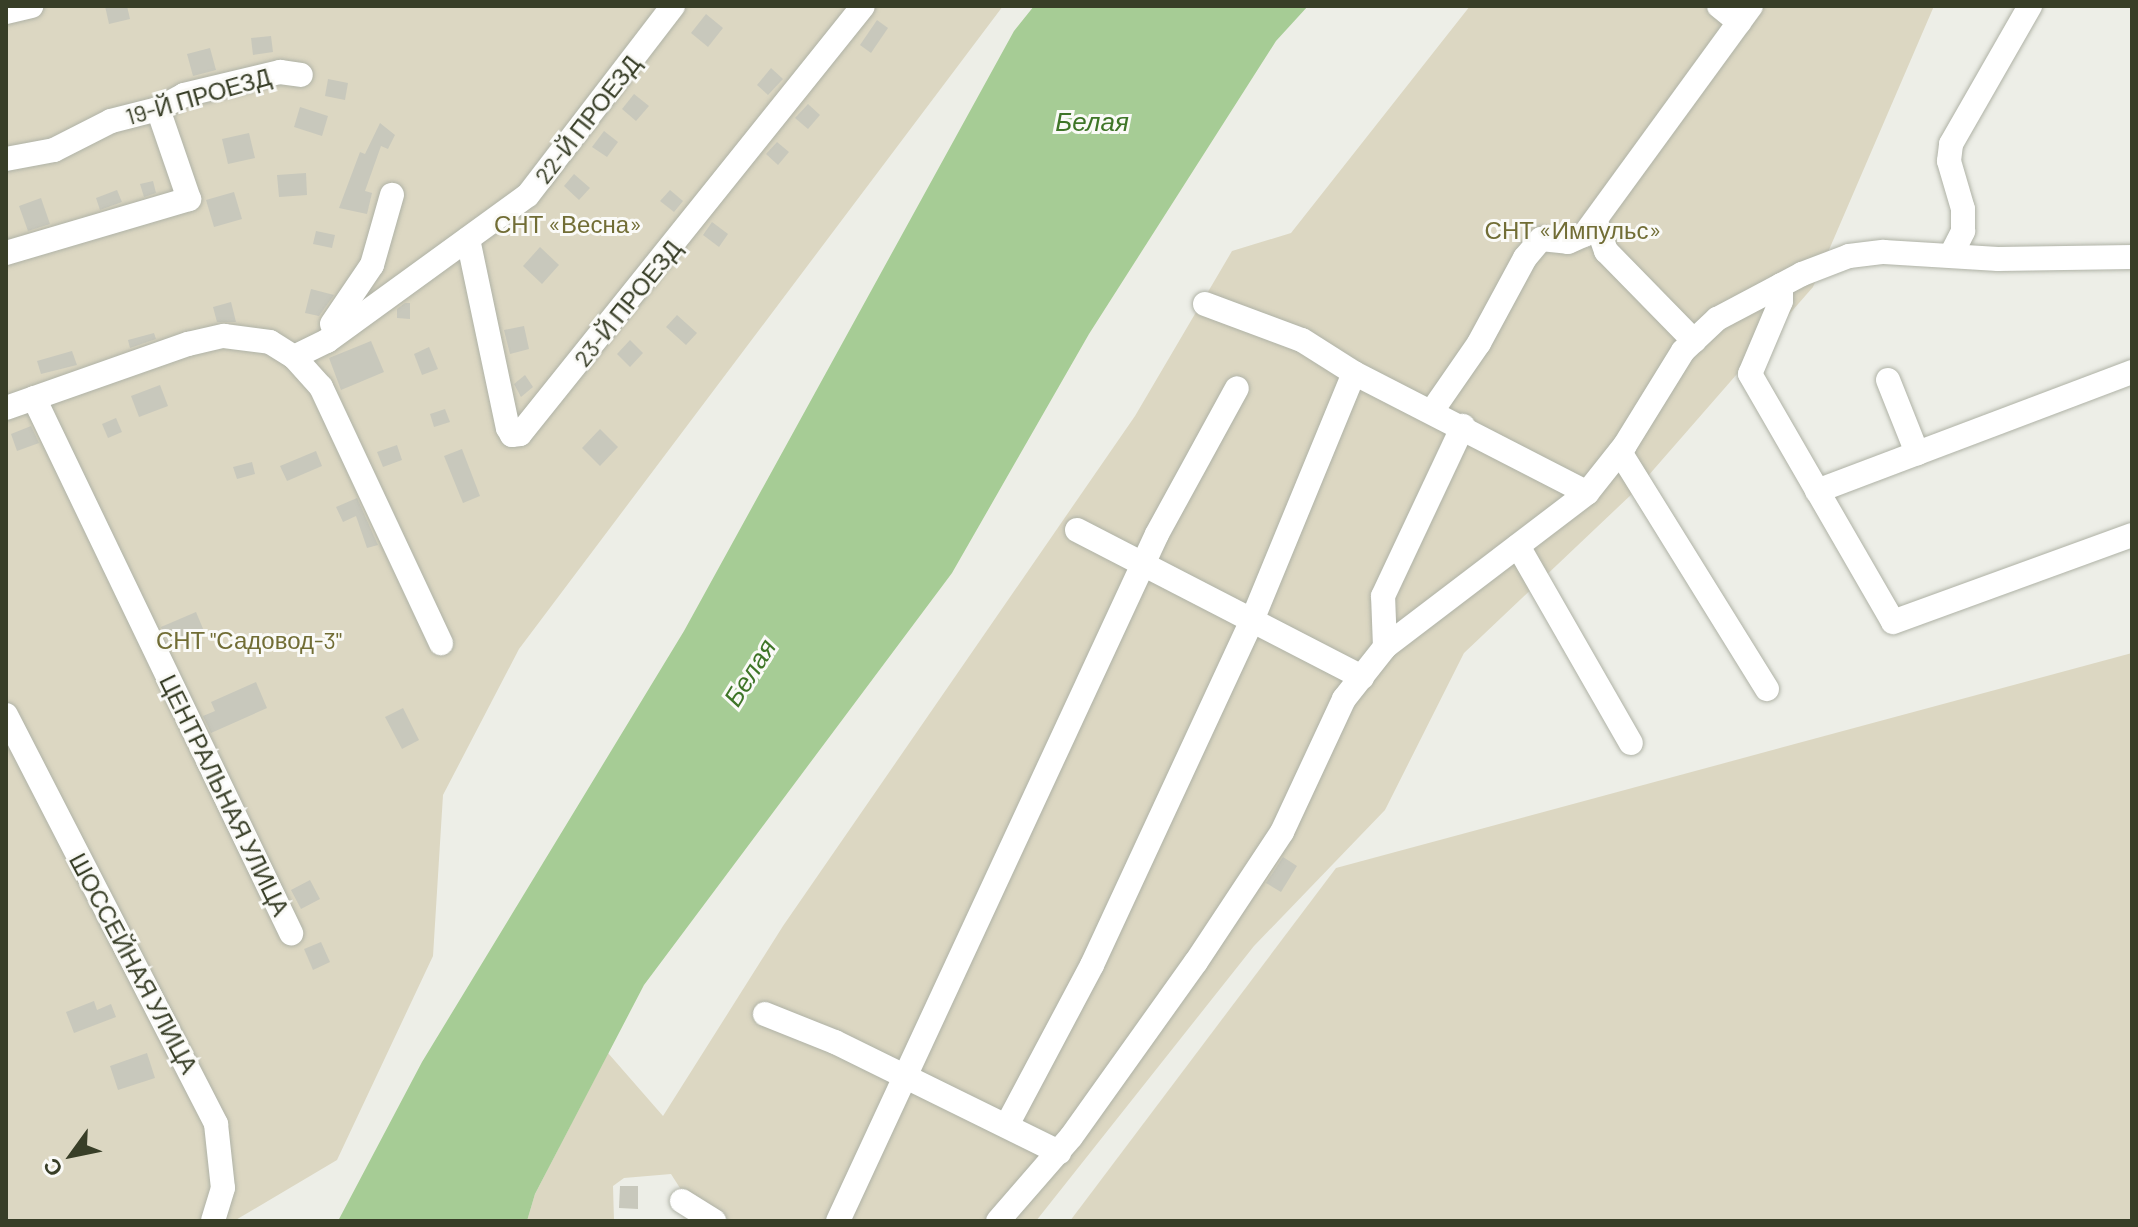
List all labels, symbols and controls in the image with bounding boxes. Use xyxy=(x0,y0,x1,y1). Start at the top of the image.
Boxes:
street label: 22-Й ПРОЕЗД xyxy=(528,49,646,189)
street label: 19-Й ПРОЕЗД xyxy=(122,61,274,131)
water label: Белая xyxy=(1055,105,1129,137)
park label: СНТ «Весна» xyxy=(494,210,642,238)
park label: СНТ «Импульс» xyxy=(1485,216,1661,244)
street label: 23-Й ПРОЕЗД xyxy=(567,234,687,372)
park label: СНТ "Садовод-3" xyxy=(156,626,342,654)
water label: Белая xyxy=(716,633,782,711)
street label: ЦЕНТРАЛЬНАЯ УЛИЦА xyxy=(154,670,296,920)
street label: ШОССЕЙНАЯ УЛИЦА xyxy=(64,848,204,1078)
north arrow xyxy=(32,1115,112,1195)
text: С xyxy=(37,1154,67,1182)

